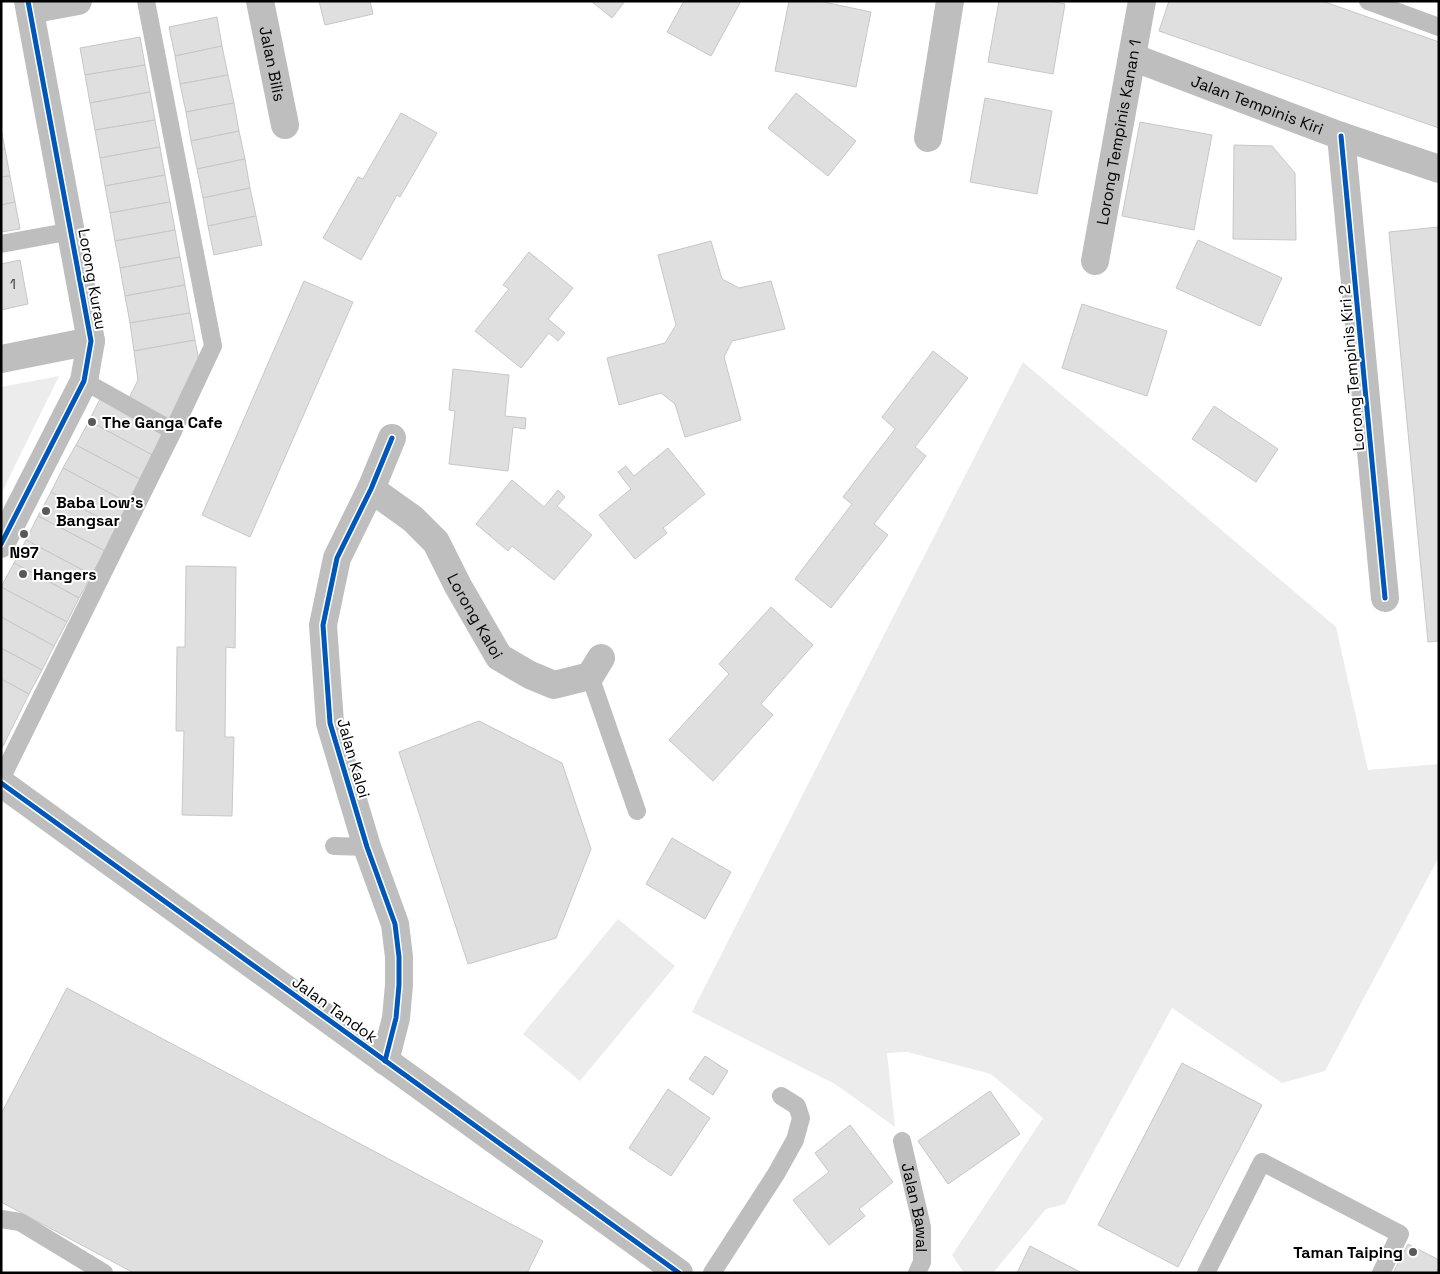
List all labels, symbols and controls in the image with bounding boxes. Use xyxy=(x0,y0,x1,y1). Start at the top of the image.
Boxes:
street label: Jalan Bilis xyxy=(254,24,290,103)
street label: Lorong Tempinis Kanan 1 xyxy=(1092,38,1146,227)
street label: Jalan Tempinis Kiri xyxy=(1188,70,1326,139)
street label: Lorong Kurau xyxy=(73,227,112,331)
house number: 1 xyxy=(10,275,16,293)
street label: Lorong Tempinis Kiri 2 xyxy=(1334,284,1369,452)
place label: The Ganga Cafe xyxy=(102,412,223,433)
marker: The Ganga Cafe xyxy=(86,416,98,428)
place label: Baba Low's Bangsar xyxy=(56,492,143,531)
marker: Baba Low's Bangsar xyxy=(40,505,52,517)
marker: N97 xyxy=(18,528,30,540)
place label: N97 xyxy=(9,542,39,563)
place label: Hangers xyxy=(33,564,97,585)
marker: Hangers xyxy=(17,568,29,580)
street label: Lorong Kaloi xyxy=(442,570,508,663)
street label: Jalan Kaloi xyxy=(332,716,375,800)
street label: Jalan Tandok xyxy=(288,971,382,1048)
street label: Jalan Bawal xyxy=(896,1161,932,1252)
place label: Taman Taiping xyxy=(1293,1242,1403,1263)
marker: Taman Taiping xyxy=(1407,1246,1419,1258)

